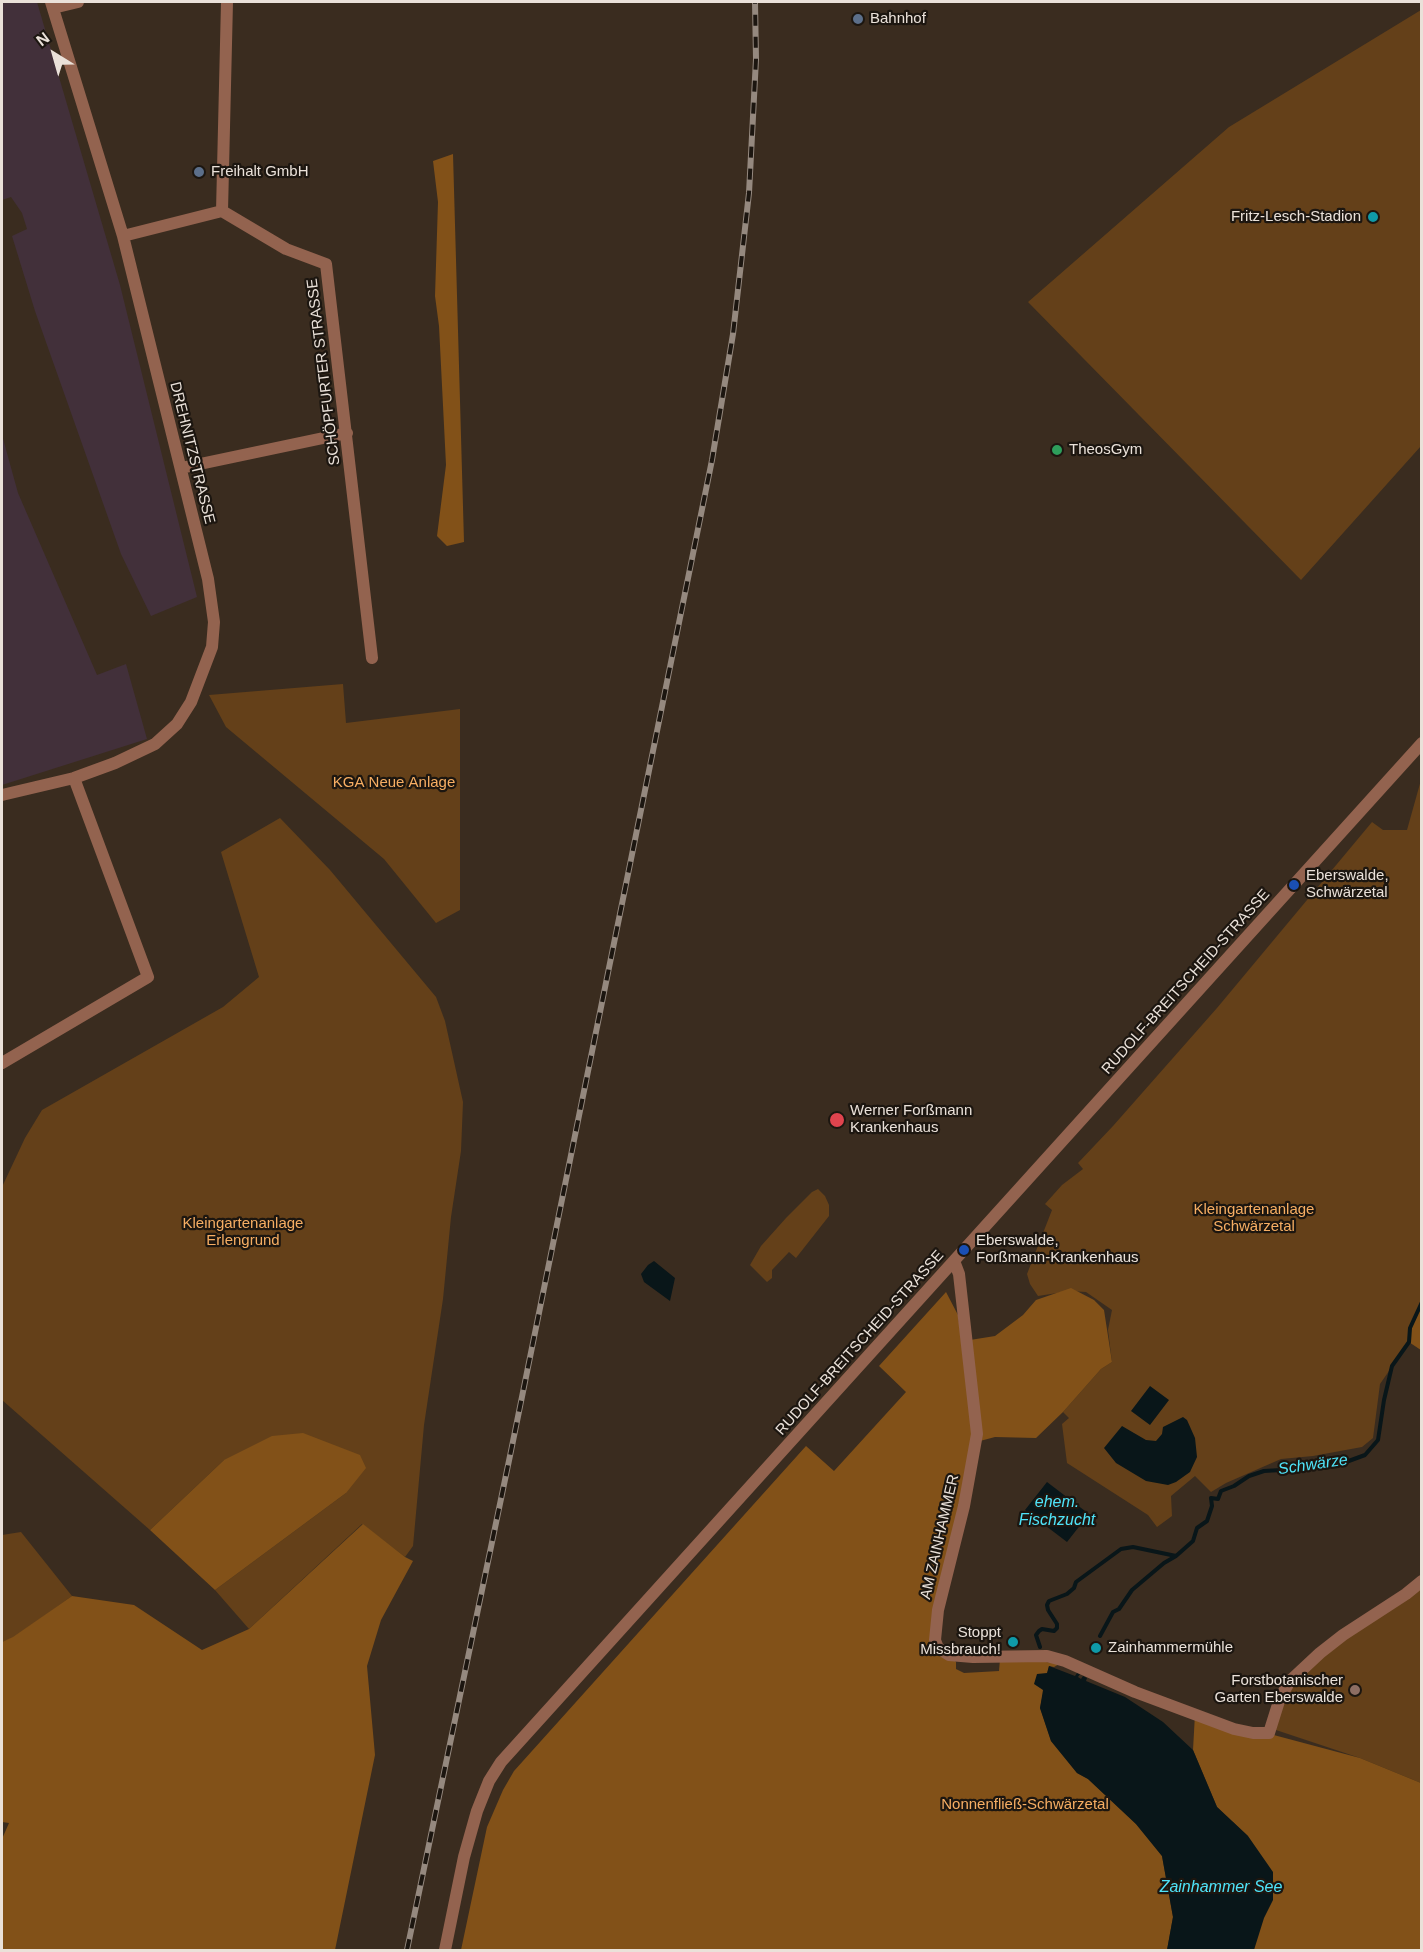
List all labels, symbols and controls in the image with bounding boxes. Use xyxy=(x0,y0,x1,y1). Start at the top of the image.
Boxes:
place label: Bahnhof xyxy=(870,10,926,28)
marker: Bahnhof xyxy=(851,12,865,26)
north arrow xyxy=(24,24,84,84)
text: N xyxy=(33,29,53,49)
place label: Freihalt GmbH xyxy=(211,163,309,181)
marker: Freihalt GmbH xyxy=(192,165,206,179)
place label: Fritz-Lesch-Stadion xyxy=(1231,208,1361,226)
marker: Fritz-Lesch-Stadion xyxy=(1366,210,1380,224)
street label: SCHÖPFURTER STRASSE xyxy=(304,278,344,466)
street label: DREHNITZSTRASSE xyxy=(166,380,218,526)
place label: TheosGym xyxy=(1069,441,1142,459)
marker: TheosGym xyxy=(1050,443,1064,457)
park label: KGA Neue Anlage xyxy=(333,774,455,792)
place label: Eberswalde, Schwärzetal xyxy=(1306,867,1389,902)
marker: Eberswalde, Schwärzetal xyxy=(1287,878,1301,892)
street label: RUDOLF-BREITSCHEID-STRASSE xyxy=(1098,886,1274,1078)
place label: Werner Forßmann Krankenhaus xyxy=(850,1102,972,1137)
marker: Werner Forßmann Krankenhaus xyxy=(828,1111,846,1129)
park label: Kleingartenanlage Schwärzetal xyxy=(1194,1201,1314,1236)
park label: Kleingartenanlage Erlengrund xyxy=(183,1215,303,1250)
place label: Eberswalde, Forßmann-Krankenhaus xyxy=(976,1232,1139,1267)
marker: Eberswalde, Forßmann-Krankenhaus xyxy=(957,1243,971,1257)
street label: RUDOLF-BREITSCHEID-STRASSE xyxy=(772,1247,948,1439)
water label: Schwärze xyxy=(1277,1451,1349,1479)
street label: AM ZAINHAMMER xyxy=(917,1473,963,1601)
water label: ehem. Fischzucht xyxy=(1019,1493,1095,1531)
place label: Stoppt Missbrauch! xyxy=(920,1624,1001,1659)
marker: Stoppt Missbrauch! xyxy=(1006,1635,1020,1649)
place label: Zainhammermühle xyxy=(1108,1639,1233,1657)
marker: Zainhammermühle xyxy=(1089,1641,1103,1655)
place label: Forstbotanischer Garten Eberswalde xyxy=(1215,1672,1343,1707)
marker: Forstbotanischer Garten Eberswalde xyxy=(1348,1683,1362,1697)
park label: Nonnenfließ-Schwärzetal xyxy=(941,1796,1109,1814)
water label: Zainhammer See xyxy=(1160,1878,1282,1898)

